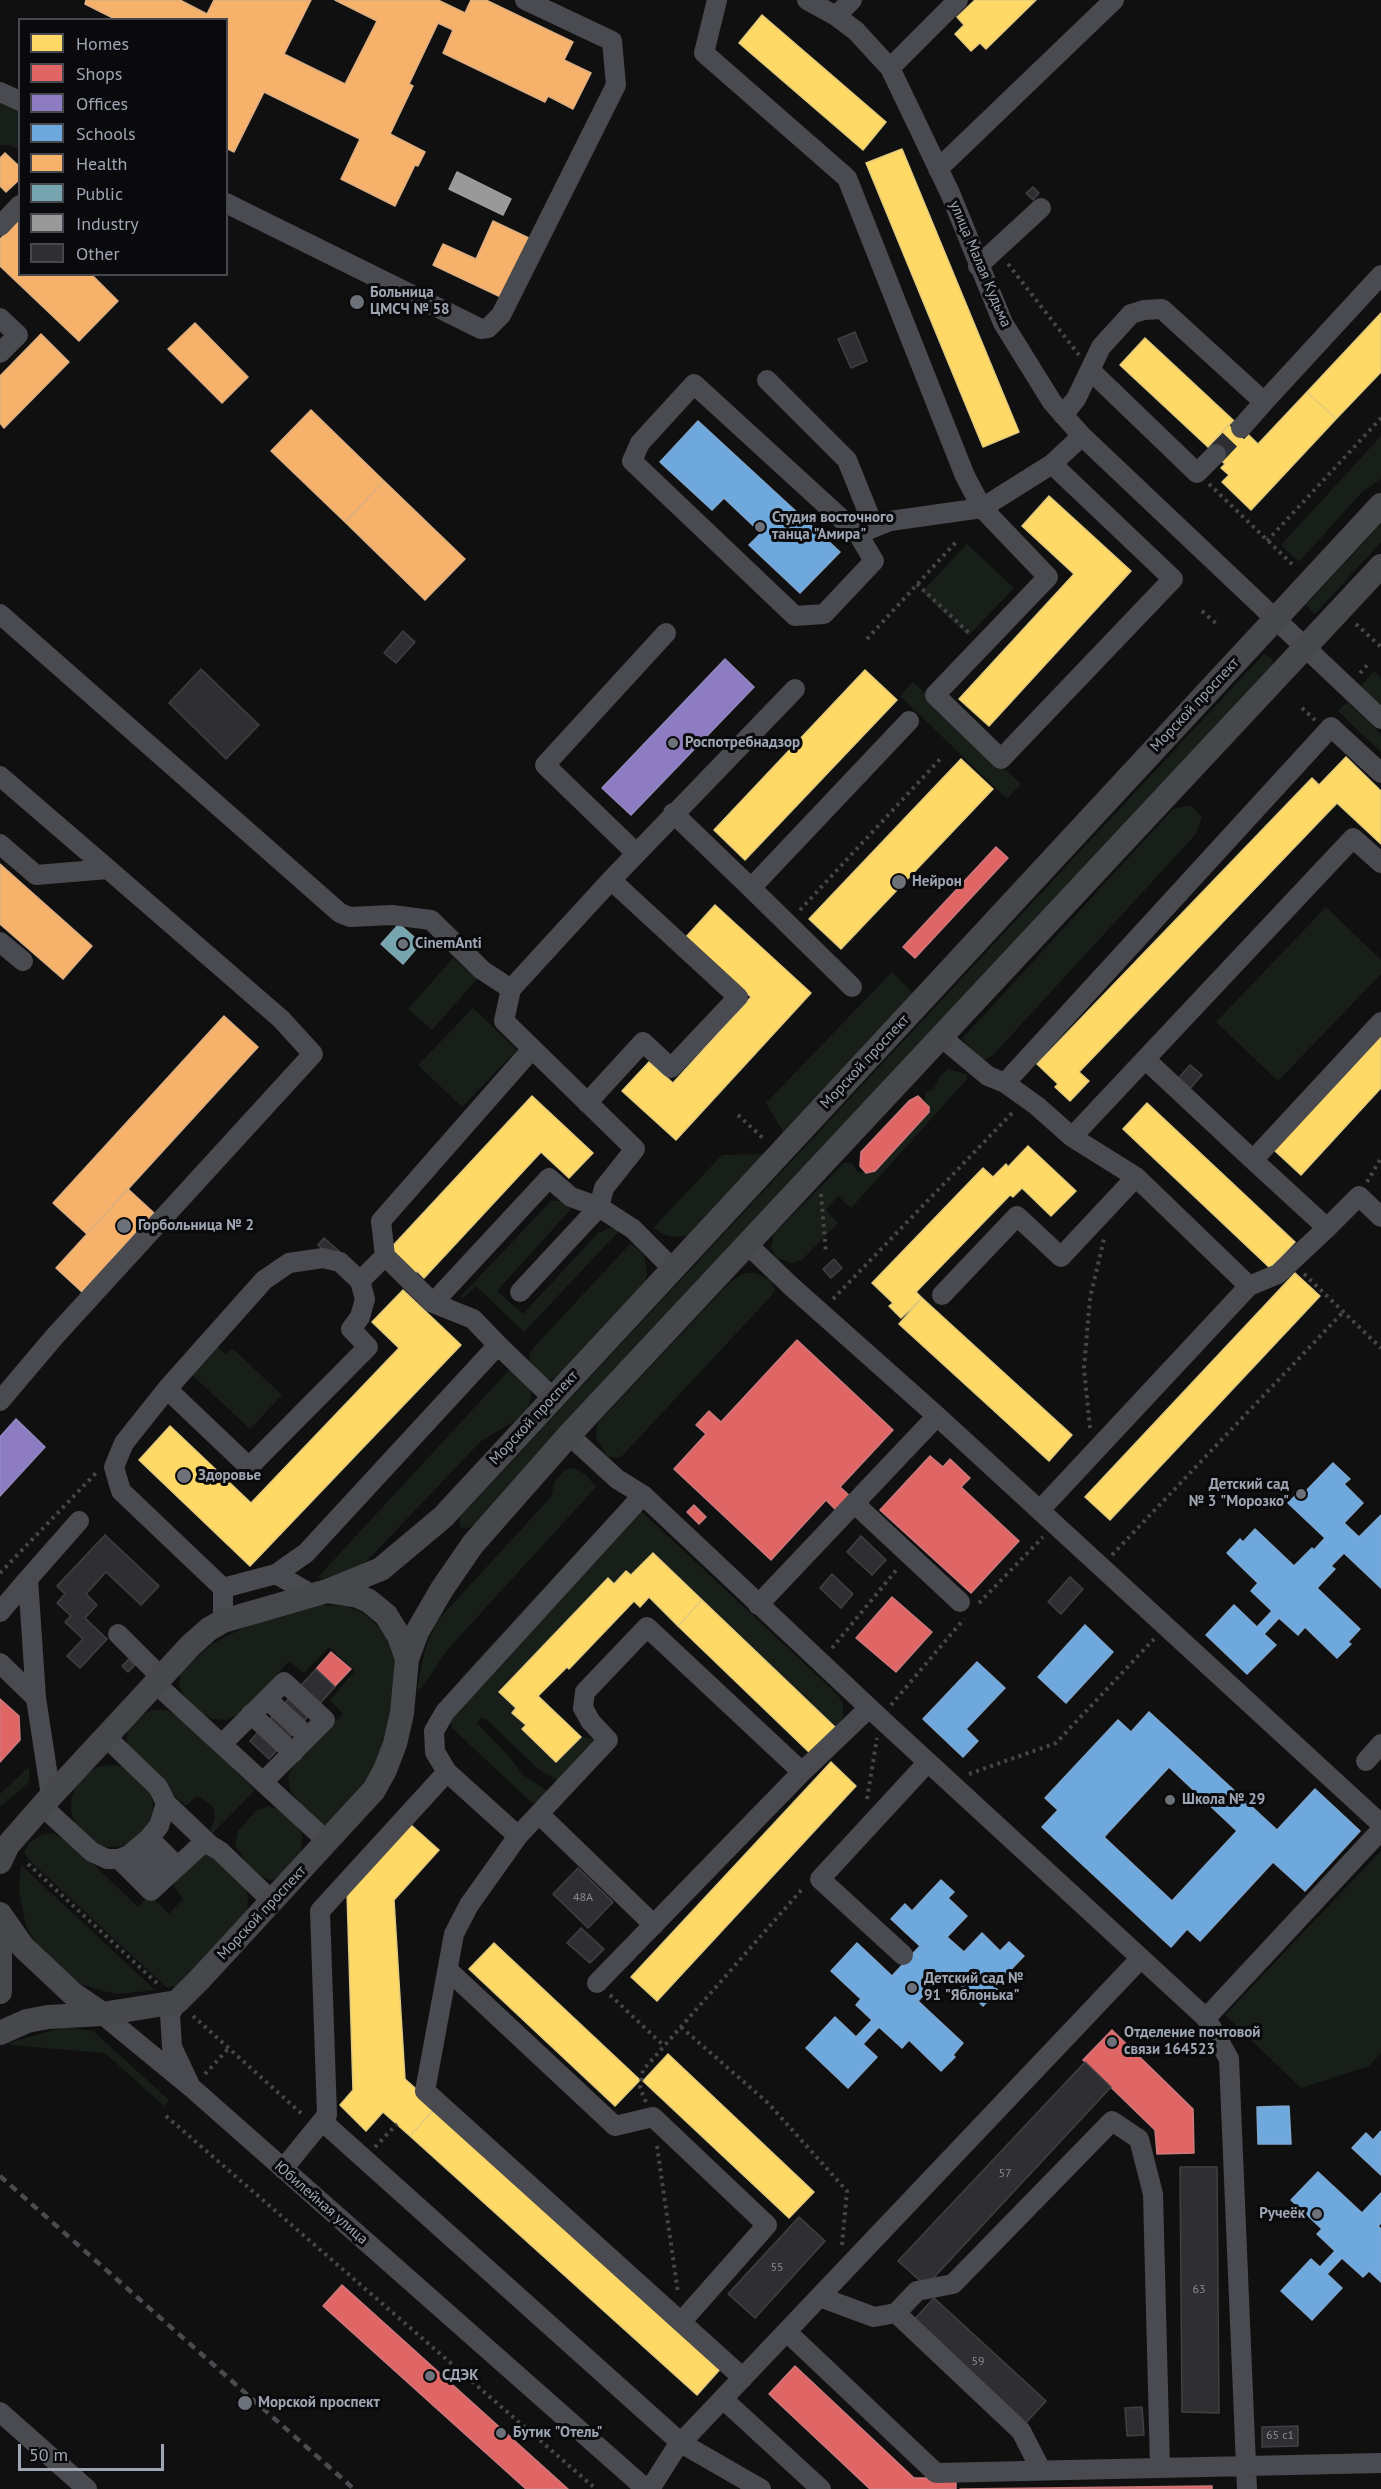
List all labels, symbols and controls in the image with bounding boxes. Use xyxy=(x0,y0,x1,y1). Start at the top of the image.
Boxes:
legend xyxy=(18,18,228,276)
text: Homes xyxy=(76,32,129,55)
text: Shops xyxy=(76,62,122,85)
text: Offices xyxy=(76,92,128,115)
text: Schools xyxy=(76,122,136,145)
text: Health xyxy=(76,152,127,175)
text: Public xyxy=(76,182,123,205)
street label: улица Малая Кудьма xyxy=(945,198,1015,330)
text: Industry xyxy=(76,212,139,235)
text: Other xyxy=(76,242,120,265)
place label: Больница ЦМСЧ № 58 xyxy=(370,284,450,319)
marker: Больница ЦМСЧ № 58 xyxy=(348,293,366,311)
place label: Студия восточного танца "Амира" xyxy=(772,509,894,544)
marker: Студия восточного танца "Амира" xyxy=(753,520,767,534)
street label: Морской проспект xyxy=(1147,654,1243,756)
place label: Роспотребнадзор xyxy=(685,734,800,752)
marker: Роспотребнадзор xyxy=(666,736,680,750)
marker: Нейрон xyxy=(890,873,908,891)
place label: Нейрон xyxy=(912,873,962,891)
place label: CinemAnti xyxy=(415,935,482,953)
marker: CinemAnti xyxy=(396,937,410,951)
street label: Морской проспект xyxy=(817,1011,913,1113)
marker: Горбольница № 2 xyxy=(115,1217,133,1235)
place label: Горбольница № 2 xyxy=(138,1217,254,1235)
street label: Морской проспект xyxy=(486,1367,582,1469)
marker: Здоровье xyxy=(175,1467,193,1485)
place label: Здоровье xyxy=(198,1467,261,1485)
place label: Детский сад № 3 "Морозко" xyxy=(1189,1476,1289,1511)
marker: Детский сад № 3 "Морозко" xyxy=(1294,1487,1308,1501)
place label: Школа № 29 xyxy=(1182,1791,1265,1809)
marker: Школа № 29 xyxy=(1163,1793,1177,1807)
street label: Морской проспект xyxy=(214,1862,310,1964)
house number: 48А xyxy=(573,1891,593,1905)
place label: Детский сад № 91 "Яблонька" xyxy=(924,1970,1024,2005)
marker: Детский сад № 91 "Яблонька" xyxy=(905,1981,919,1995)
place label: Отделение почтовой связи 164523 xyxy=(1124,2024,1260,2059)
marker: Отделение почтовой связи 164523 xyxy=(1105,2035,1119,2049)
street label: Юбилейная улица xyxy=(271,2158,371,2248)
house number: 57 xyxy=(998,2167,1012,2181)
place label: Ручеёк xyxy=(1259,2205,1305,2223)
marker: Ручеёк xyxy=(1310,2207,1324,2221)
house number: 55 xyxy=(770,2261,784,2275)
house number: 63 xyxy=(1192,2283,1206,2297)
house number: 59 xyxy=(971,2355,985,2369)
place label: СДЭК xyxy=(442,2367,478,2385)
marker: СДЭК xyxy=(423,2369,437,2383)
marker: Морской проспект xyxy=(236,2394,254,2412)
place label: Морской проспект xyxy=(258,2394,380,2412)
place label: Бутик "Отель" xyxy=(513,2424,603,2442)
marker: Бутик "Отель" xyxy=(494,2426,508,2440)
house number: 65 с1 xyxy=(1266,2429,1294,2443)
scale bar xyxy=(21,2432,166,2470)
text: 50 m xyxy=(29,2443,68,2466)

